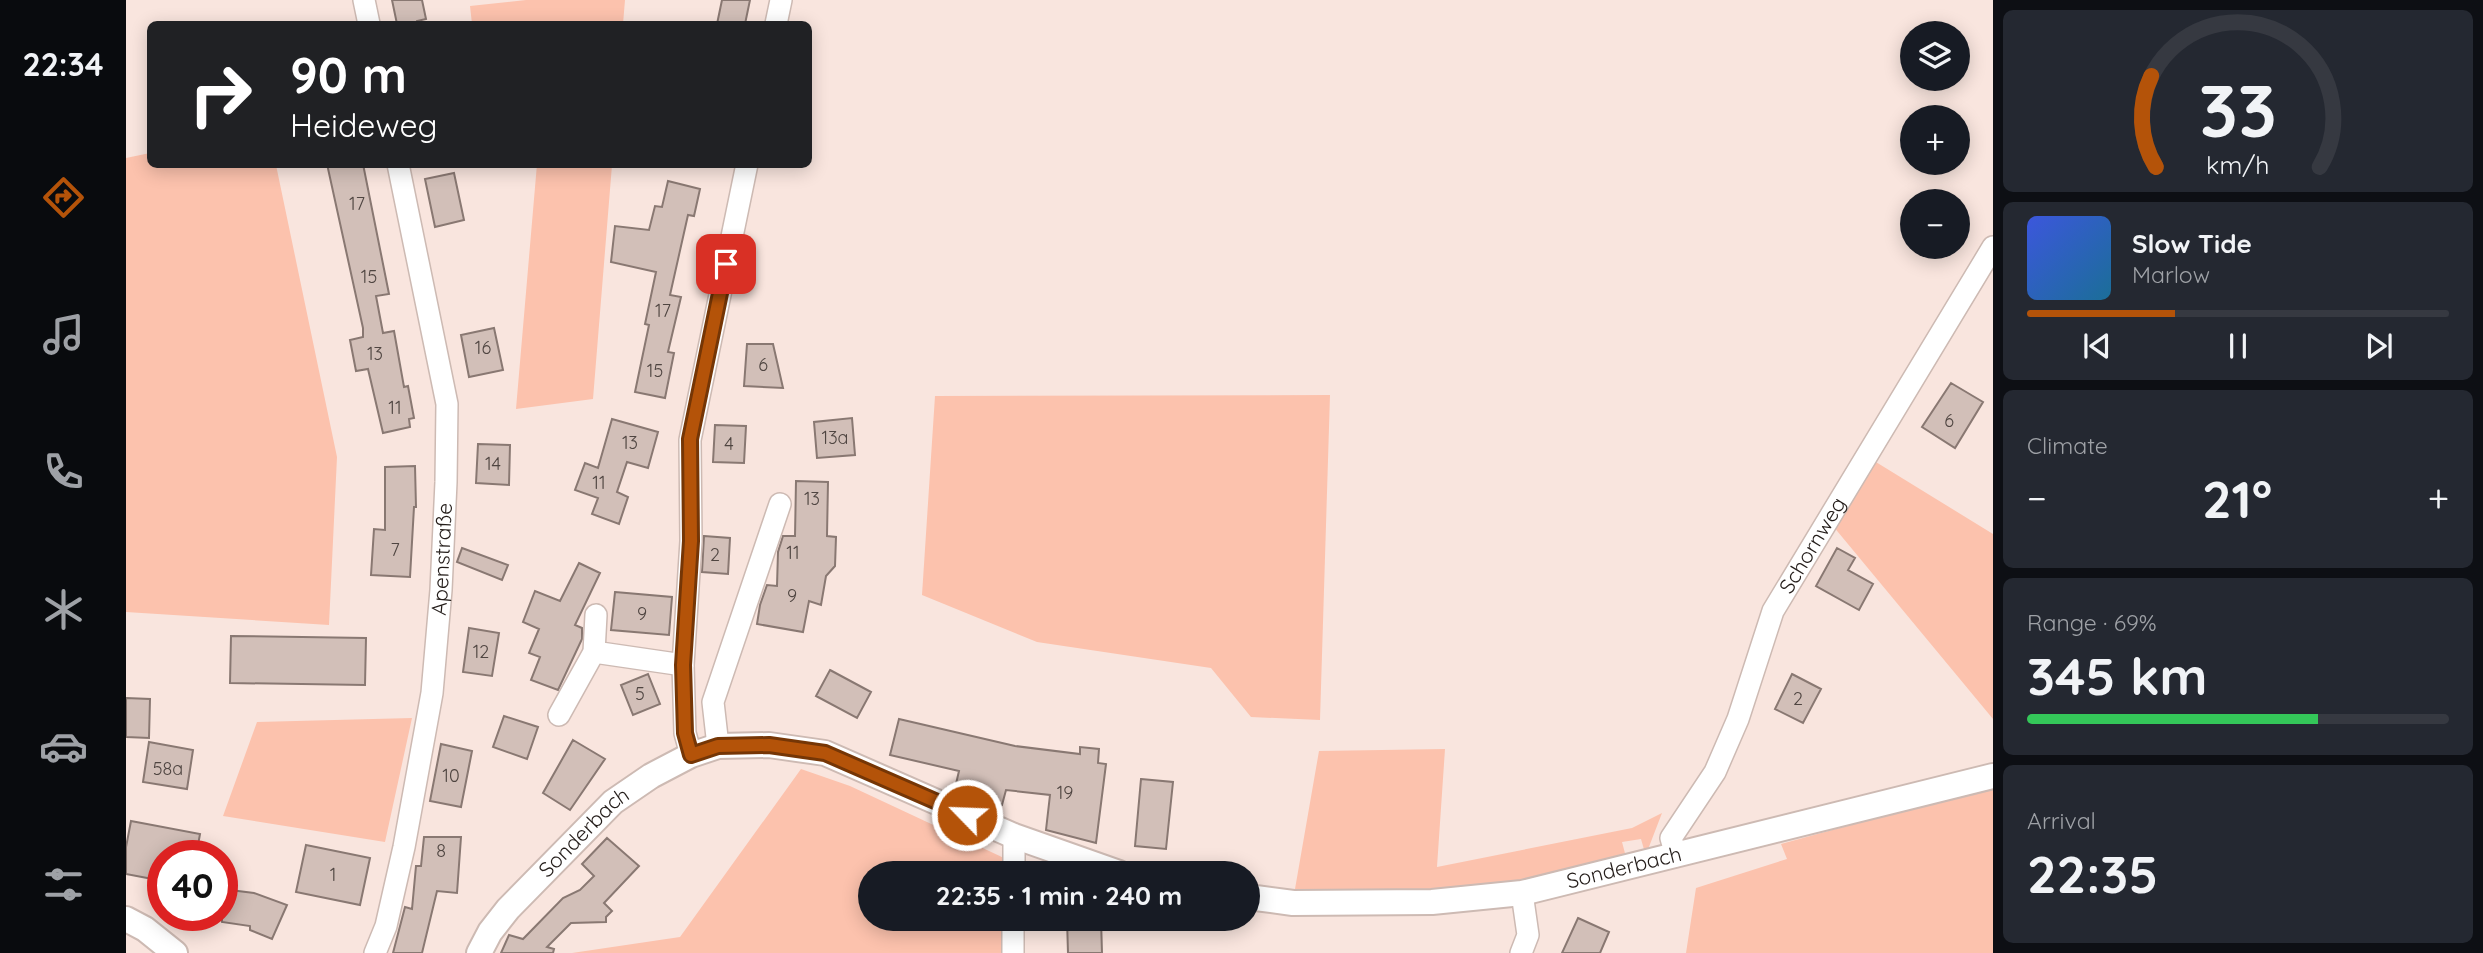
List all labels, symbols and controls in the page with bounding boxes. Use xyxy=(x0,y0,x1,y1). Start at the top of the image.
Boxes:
map controls xyxy=(1900,21,1970,259)
button: layers xyxy=(1900,21,1970,91)
text: 22:34 xyxy=(22,44,104,84)
text: 90 m xyxy=(290,44,407,105)
icon: right xyxy=(175,49,266,140)
text: 33 xyxy=(2199,64,2277,155)
text: Heideweg xyxy=(290,105,437,145)
button: + xyxy=(1900,105,1970,175)
text: km/h xyxy=(2206,149,2270,180)
icon: directions xyxy=(39,173,88,222)
button: − xyxy=(1900,189,1970,259)
house number: 17 xyxy=(349,192,365,215)
text: Slow Tide xyxy=(2132,227,2252,260)
pin xyxy=(696,234,756,294)
icon: arrive xyxy=(707,245,745,283)
text: Marlow xyxy=(2132,260,2210,289)
house number: 15 xyxy=(361,265,377,288)
house number: 17 xyxy=(655,299,671,322)
icon: music xyxy=(39,310,88,359)
icon: previous xyxy=(2078,327,2116,365)
icon: pause xyxy=(2219,327,2257,365)
icon: next xyxy=(2360,327,2398,365)
house number: 16 xyxy=(475,336,491,359)
house number: 13 xyxy=(367,342,383,365)
house number: 6 xyxy=(758,353,768,376)
house number: 15 xyxy=(647,359,663,382)
house number: 11 xyxy=(388,396,402,419)
house number: 6 xyxy=(1944,409,1954,432)
house number: 13a xyxy=(822,426,849,449)
house number: 13 xyxy=(622,431,638,454)
text: Climate xyxy=(2027,431,2108,460)
house number: 4 xyxy=(724,432,734,455)
icon: phone xyxy=(39,447,88,496)
house number: 14 xyxy=(485,452,501,475)
text: 21° xyxy=(2202,466,2272,531)
house number: 11 xyxy=(592,471,606,494)
text: − xyxy=(2027,474,2047,522)
text: + xyxy=(2428,474,2449,522)
house number: 13 xyxy=(804,487,820,510)
street label: Schornweg xyxy=(1773,492,1851,598)
street label: Apenstraße xyxy=(425,502,457,616)
house number: 7 xyxy=(390,538,400,561)
house number: 11 xyxy=(786,541,800,564)
house number: 2 xyxy=(710,543,720,566)
house number: 9 xyxy=(787,584,797,607)
icon: climate xyxy=(39,585,88,634)
house number: 9 xyxy=(637,602,647,625)
text: Range · 69% xyxy=(2027,608,2157,637)
house number: 12 xyxy=(473,640,489,663)
text: 345 km xyxy=(2027,643,2208,708)
house number: 5 xyxy=(635,682,645,705)
house number: 2 xyxy=(1793,687,1803,710)
icon: car xyxy=(39,722,88,771)
house number: 58a xyxy=(153,757,183,780)
house number: 10 xyxy=(442,764,460,787)
position arrow xyxy=(930,778,1004,852)
street label: Sonderbach xyxy=(533,781,634,882)
house number: 19 xyxy=(1057,781,1073,804)
text: Arrival xyxy=(2027,806,2096,835)
house number: 8 xyxy=(436,839,446,862)
speed limit sign: 40 xyxy=(147,840,238,931)
street label: Sonderbach xyxy=(1564,840,1684,893)
text: 22:35 xyxy=(2027,841,2158,906)
icon: filters xyxy=(39,860,88,909)
house number: 1 xyxy=(330,863,336,886)
text: 22:35 · 1 min · 240 m xyxy=(936,879,1182,912)

